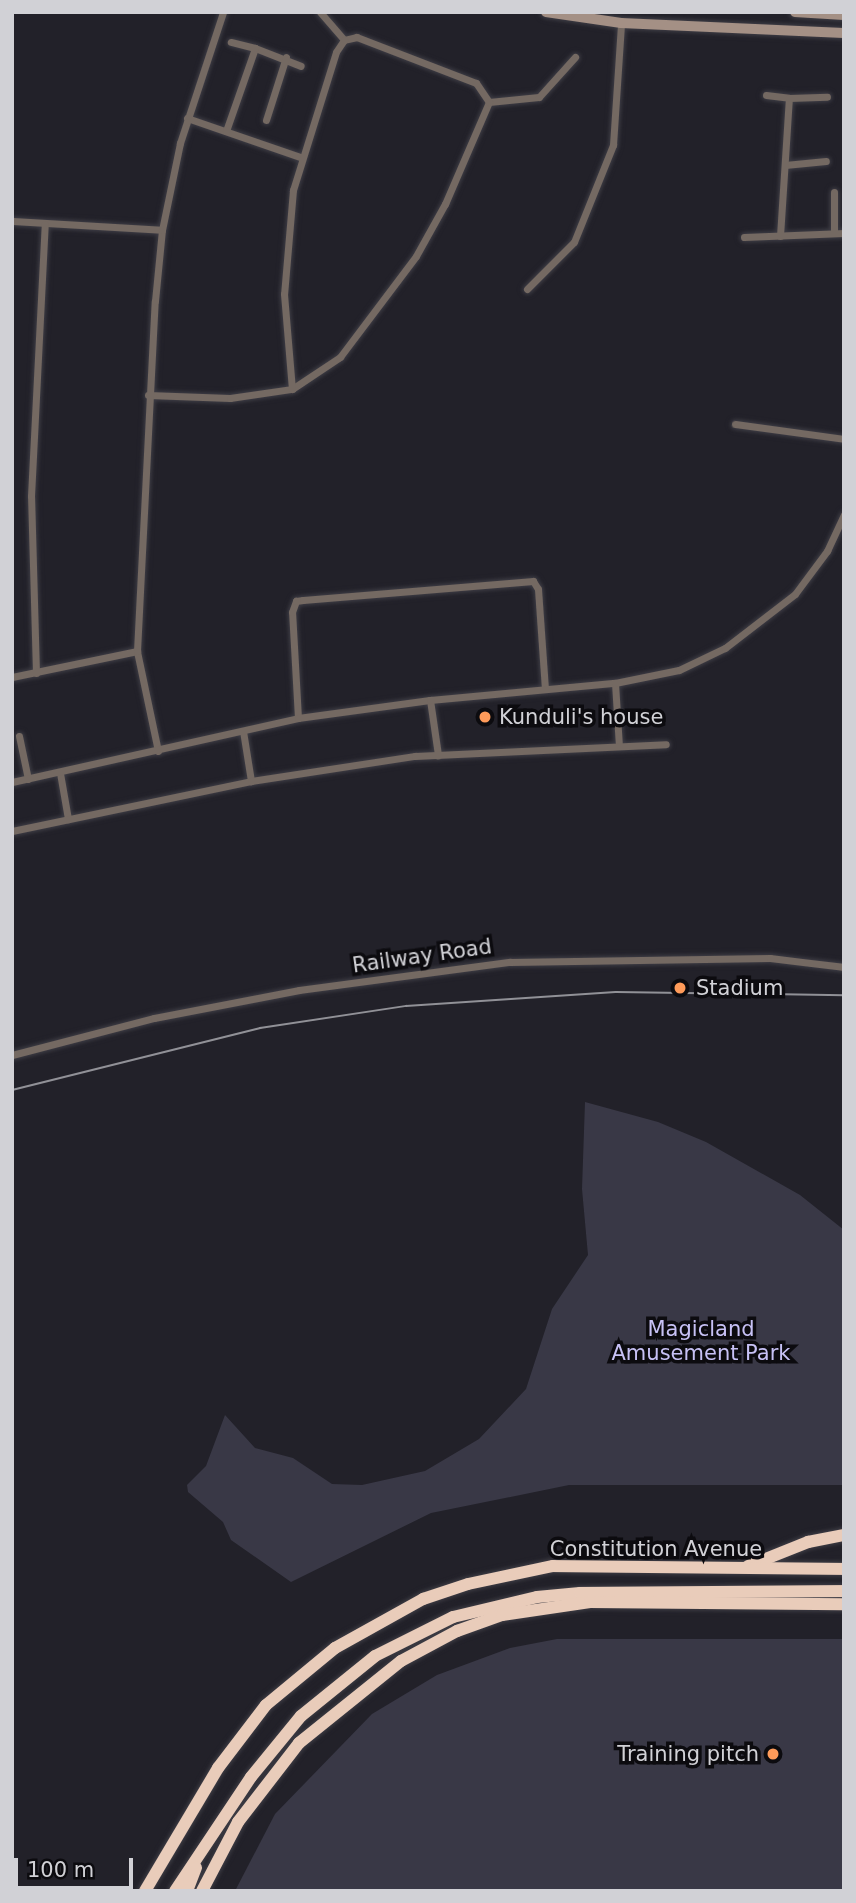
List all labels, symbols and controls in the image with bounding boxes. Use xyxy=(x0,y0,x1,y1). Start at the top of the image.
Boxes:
place label: Kunduli's house xyxy=(499,704,663,730)
marker: Kunduli's house xyxy=(477,709,493,725)
street label: Railway Road xyxy=(351,934,493,978)
place label: Stadium xyxy=(696,975,783,1001)
marker: Stadium xyxy=(670,978,690,998)
park label: Magicland Amusement Park xyxy=(612,1316,790,1366)
street label: Constitution Avenue xyxy=(550,1536,762,1562)
place label: Training pitch xyxy=(617,1741,759,1767)
marker: Training pitch xyxy=(765,1746,781,1762)
scale bar xyxy=(18,1843,136,1887)
text: 100 m xyxy=(27,1858,94,1882)

